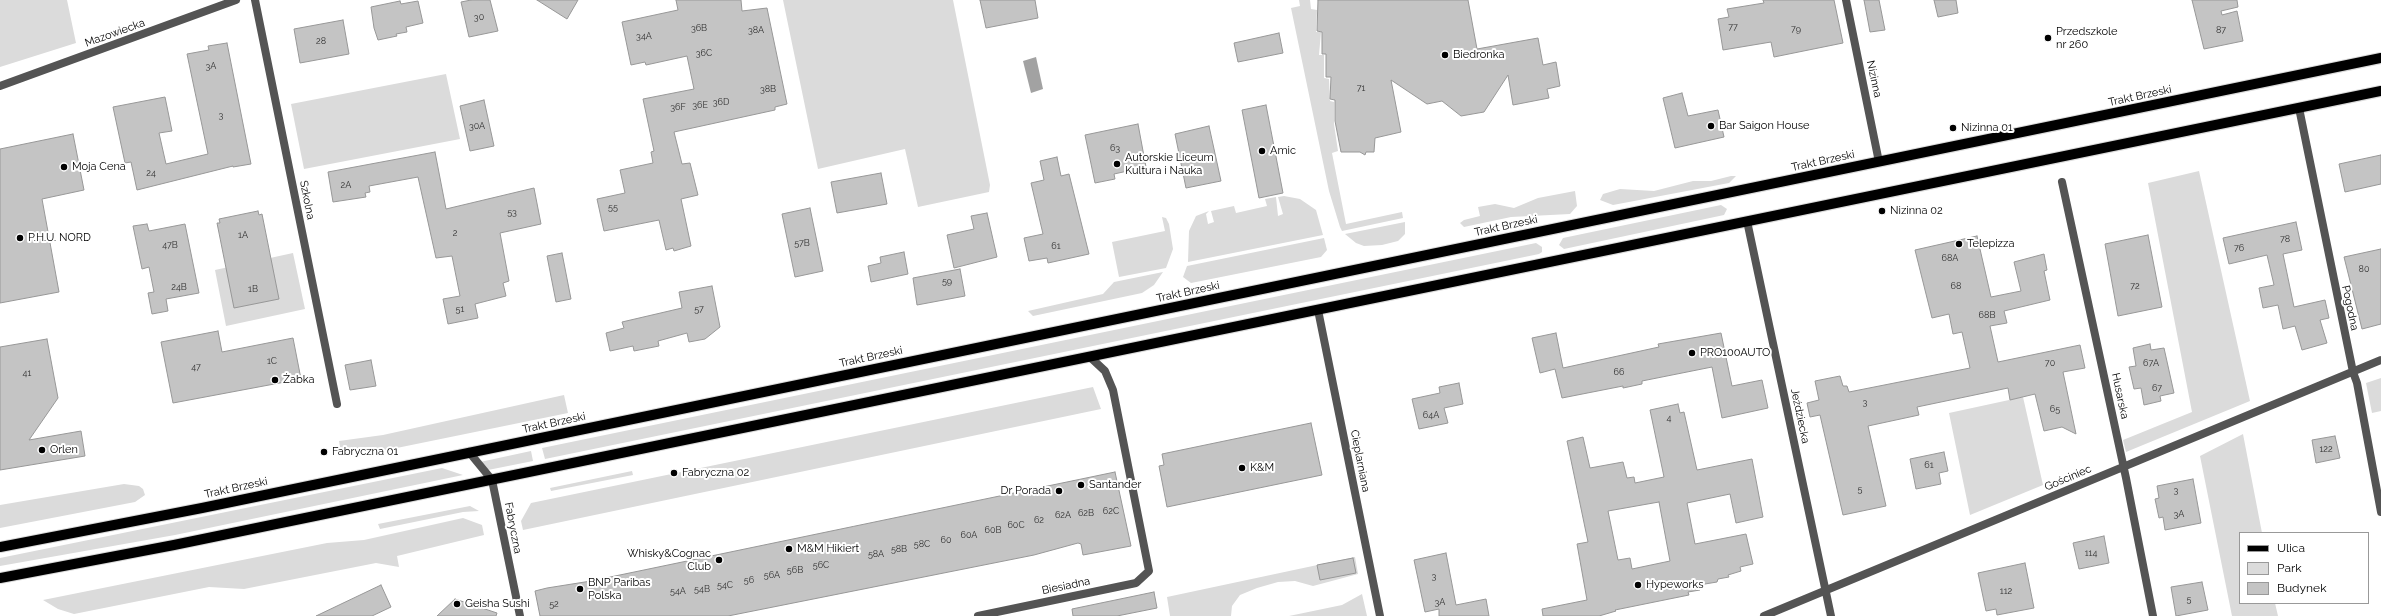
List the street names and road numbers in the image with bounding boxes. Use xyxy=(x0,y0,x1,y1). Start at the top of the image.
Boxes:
street label: Mazowiecka xyxy=(83,16,147,50)
street label: Nizinna xyxy=(1864,59,1884,99)
street label: Trakt Brzeski xyxy=(2107,83,2173,109)
street label: Trakt Brzeski xyxy=(1790,148,1856,174)
street label: Szkolna xyxy=(297,179,317,221)
street label: Trakt Brzeski xyxy=(1473,213,1539,239)
street label: Trakt Brzeski xyxy=(1155,279,1221,305)
street label: Pogodna xyxy=(2339,284,2361,332)
street label: Trakt Brzeski xyxy=(838,344,904,370)
street label: Husarska xyxy=(2109,372,2131,420)
street label: Jeździecka xyxy=(1788,387,1812,445)
street label: Trakt Brzeski xyxy=(521,410,587,436)
street label: Cieplarniana xyxy=(1347,429,1373,493)
street label: Gościniec xyxy=(2043,462,2093,494)
street label: Trakt Brzeski xyxy=(203,475,269,501)
street label: Fabryczna xyxy=(502,501,524,555)
street label: Biesiadna xyxy=(1041,574,1091,598)

